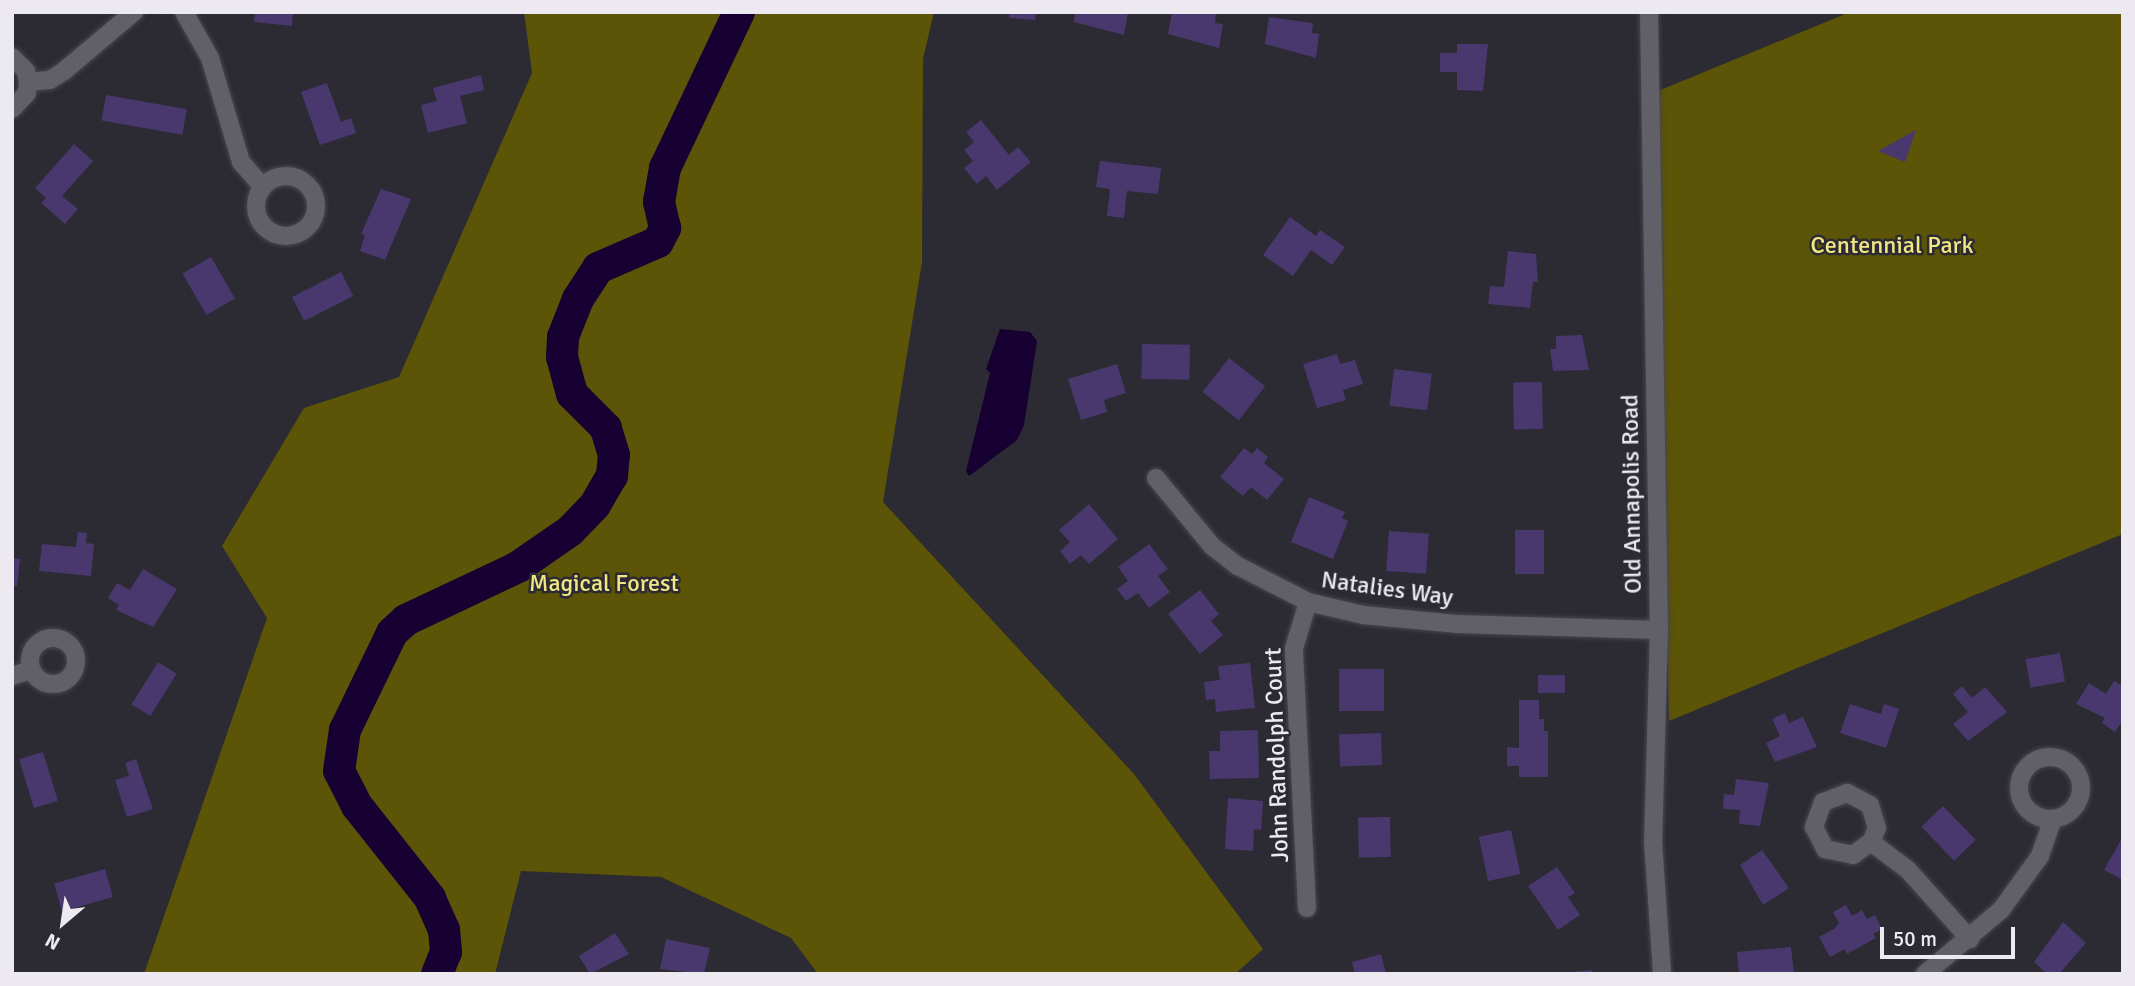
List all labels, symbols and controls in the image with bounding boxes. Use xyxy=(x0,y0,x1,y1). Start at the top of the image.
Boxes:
park label: Centennial Park xyxy=(1811,232,1973,260)
street label: Old Annapolis Road xyxy=(1616,394,1648,594)
street label: Natalies Way xyxy=(1319,566,1455,612)
park label: Magical Forest xyxy=(529,570,679,598)
street label: John Randolph Court xyxy=(1259,647,1295,863)
north arrow xyxy=(28,888,98,958)
scale bar xyxy=(1883,912,2018,956)
text: 50 m xyxy=(1893,926,1937,952)
text: N xyxy=(41,928,64,955)

